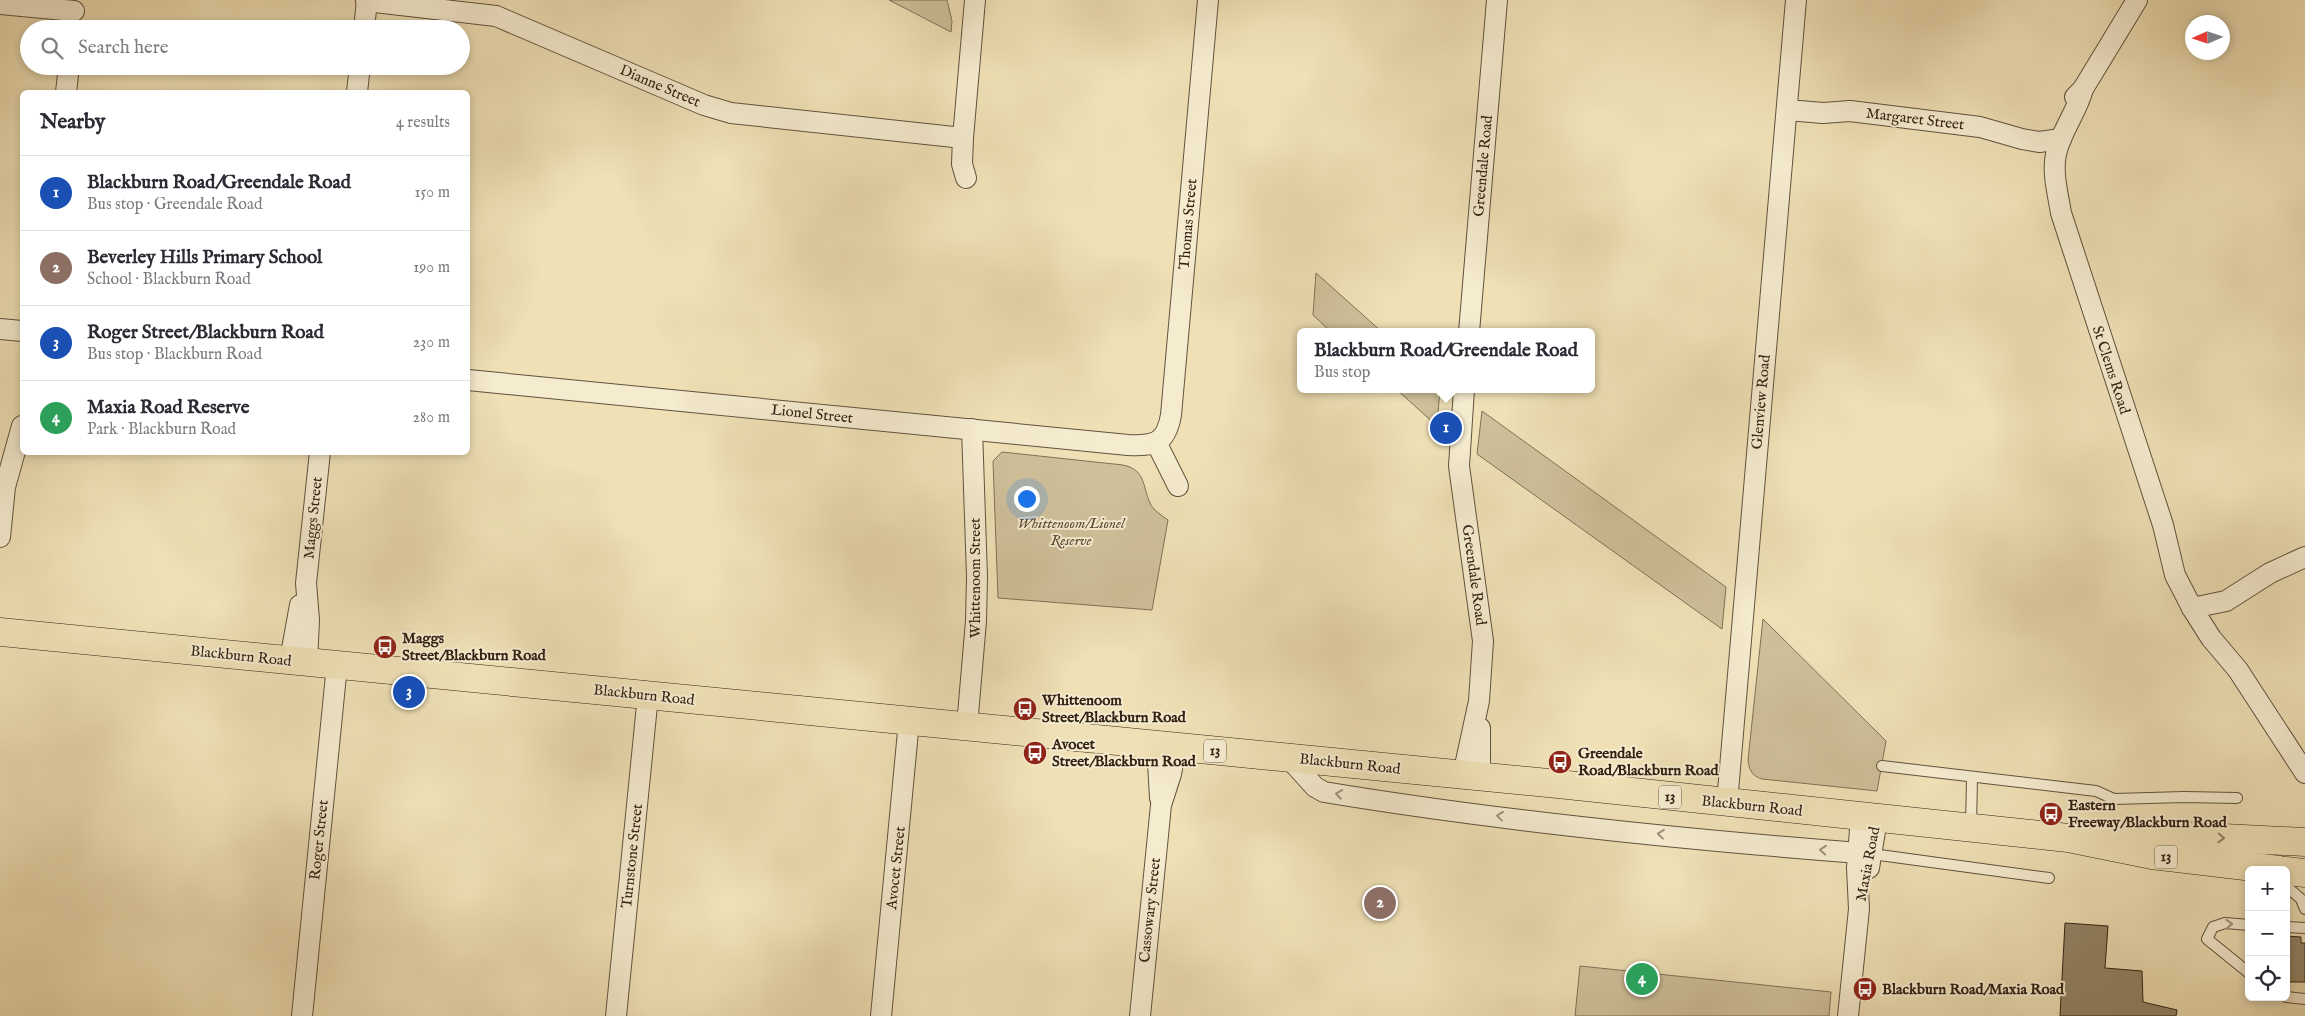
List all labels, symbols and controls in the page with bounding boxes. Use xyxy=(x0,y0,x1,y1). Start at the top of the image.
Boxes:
north arrow xyxy=(2185,15,2230,60)
search box xyxy=(20,20,470,75)
icon: search xyxy=(38,34,66,62)
text: Search here xyxy=(78,36,169,60)
street label: Dianne Street xyxy=(617,60,703,112)
street label: Margaret Street xyxy=(1865,104,1965,134)
text: Nearby xyxy=(40,109,105,136)
text: 4 results xyxy=(396,113,450,133)
street label: Greendale Road xyxy=(1469,113,1497,218)
text: Blackburn Road/Greendale Road xyxy=(87,171,351,195)
street label: Thomas Street xyxy=(1175,178,1201,270)
text: 1 xyxy=(53,183,59,203)
text: 150 m xyxy=(415,183,450,203)
text: Bus stop · Greendale Road xyxy=(87,195,262,215)
text: Beverley Hills Primary School xyxy=(87,246,322,270)
text: 2 xyxy=(52,258,60,278)
text: 190 m xyxy=(413,258,450,278)
text: School · Blackburn Road xyxy=(87,270,251,290)
text: Roger Street/Blackburn Road xyxy=(87,321,324,345)
street label: St Clems Road xyxy=(2088,323,2135,418)
popup xyxy=(1297,328,1595,393)
text: 3 xyxy=(53,333,59,353)
text: 230 m xyxy=(413,333,450,353)
text: Blackburn Road/Greendale Road xyxy=(1314,339,1578,363)
text: Bus stop · Blackburn Road xyxy=(87,345,262,365)
street label: Glenview Road xyxy=(1747,353,1775,450)
text: Bus stop xyxy=(1314,363,1370,383)
text: Maxia Road Reserve xyxy=(87,396,249,420)
street label: Lionel Street xyxy=(770,400,854,428)
text: 4 xyxy=(52,408,60,428)
text: 280 m xyxy=(413,408,450,428)
pin: 1 xyxy=(1430,409,1462,447)
text: Park · Blackburn Road xyxy=(87,420,236,440)
street label: Maggs Street xyxy=(299,476,327,560)
your location xyxy=(1014,486,1040,512)
park label: Whittenoom/Lionel Reserve xyxy=(1017,514,1126,550)
street label: Whittenoom Street xyxy=(966,518,985,638)
street label: Greendale Road xyxy=(1458,523,1491,628)
place label: Maggs Street/Blackburn Road xyxy=(402,629,547,665)
bus stop icon: Maggs Street/Blackburn Road xyxy=(372,634,398,660)
street label: Blackburn Road xyxy=(190,641,293,671)
pin: 3 xyxy=(393,673,425,711)
street label: Blackburn Road xyxy=(593,680,696,710)
place label: Whittenoom Street/Blackburn Road xyxy=(1041,691,1187,727)
bus stop icon: Whittenoom Street/Blackburn Road xyxy=(1012,696,1038,722)
place label: Avocet Street/Blackburn Road xyxy=(1051,735,1197,771)
road number: 13 xyxy=(1204,739,1226,762)
bus stop icon: Avocet Street/Blackburn Road xyxy=(1022,740,1048,766)
place label: Greendale Road/Blackburn Road xyxy=(1578,744,1719,780)
street label: Blackburn Road xyxy=(1299,749,1402,779)
bus stop icon: Greendale Road/Blackburn Road xyxy=(1547,749,1573,775)
road number: 13 xyxy=(1659,786,1681,809)
one-way arrow xyxy=(1334,789,1342,800)
street label: Blackburn Road xyxy=(1701,791,1804,821)
place label: Eastern Freeway/Blackburn Road xyxy=(2068,796,2228,832)
street label: Roger Street xyxy=(305,799,333,881)
bus stop icon: Eastern Freeway/Blackburn Road xyxy=(2038,801,2064,827)
street label: Turnstone Street xyxy=(617,803,647,909)
one-way arrow xyxy=(1495,812,1504,822)
street label: Maxia Road xyxy=(1851,824,1885,903)
street label: Avocet Street xyxy=(882,826,910,911)
one-way arrow xyxy=(1657,829,1665,840)
one-way arrow xyxy=(2218,832,2226,843)
one-way arrow xyxy=(1819,845,1827,856)
road number: 13 xyxy=(2155,846,2177,869)
street label: Cassowary Street xyxy=(1135,857,1165,963)
map controls xyxy=(2245,866,2290,1001)
button: + xyxy=(2245,866,2290,911)
pin: 2 xyxy=(1364,884,1396,922)
button: − xyxy=(2245,911,2290,956)
one-way arrow xyxy=(2225,919,2233,930)
button: locate xyxy=(2245,956,2290,1001)
pin: 4 xyxy=(1626,960,1658,998)
bus stop icon: Blackburn Road/Maxia Road xyxy=(1852,976,1878,1002)
place label: Blackburn Road/Maxia Road xyxy=(1882,980,2065,999)

